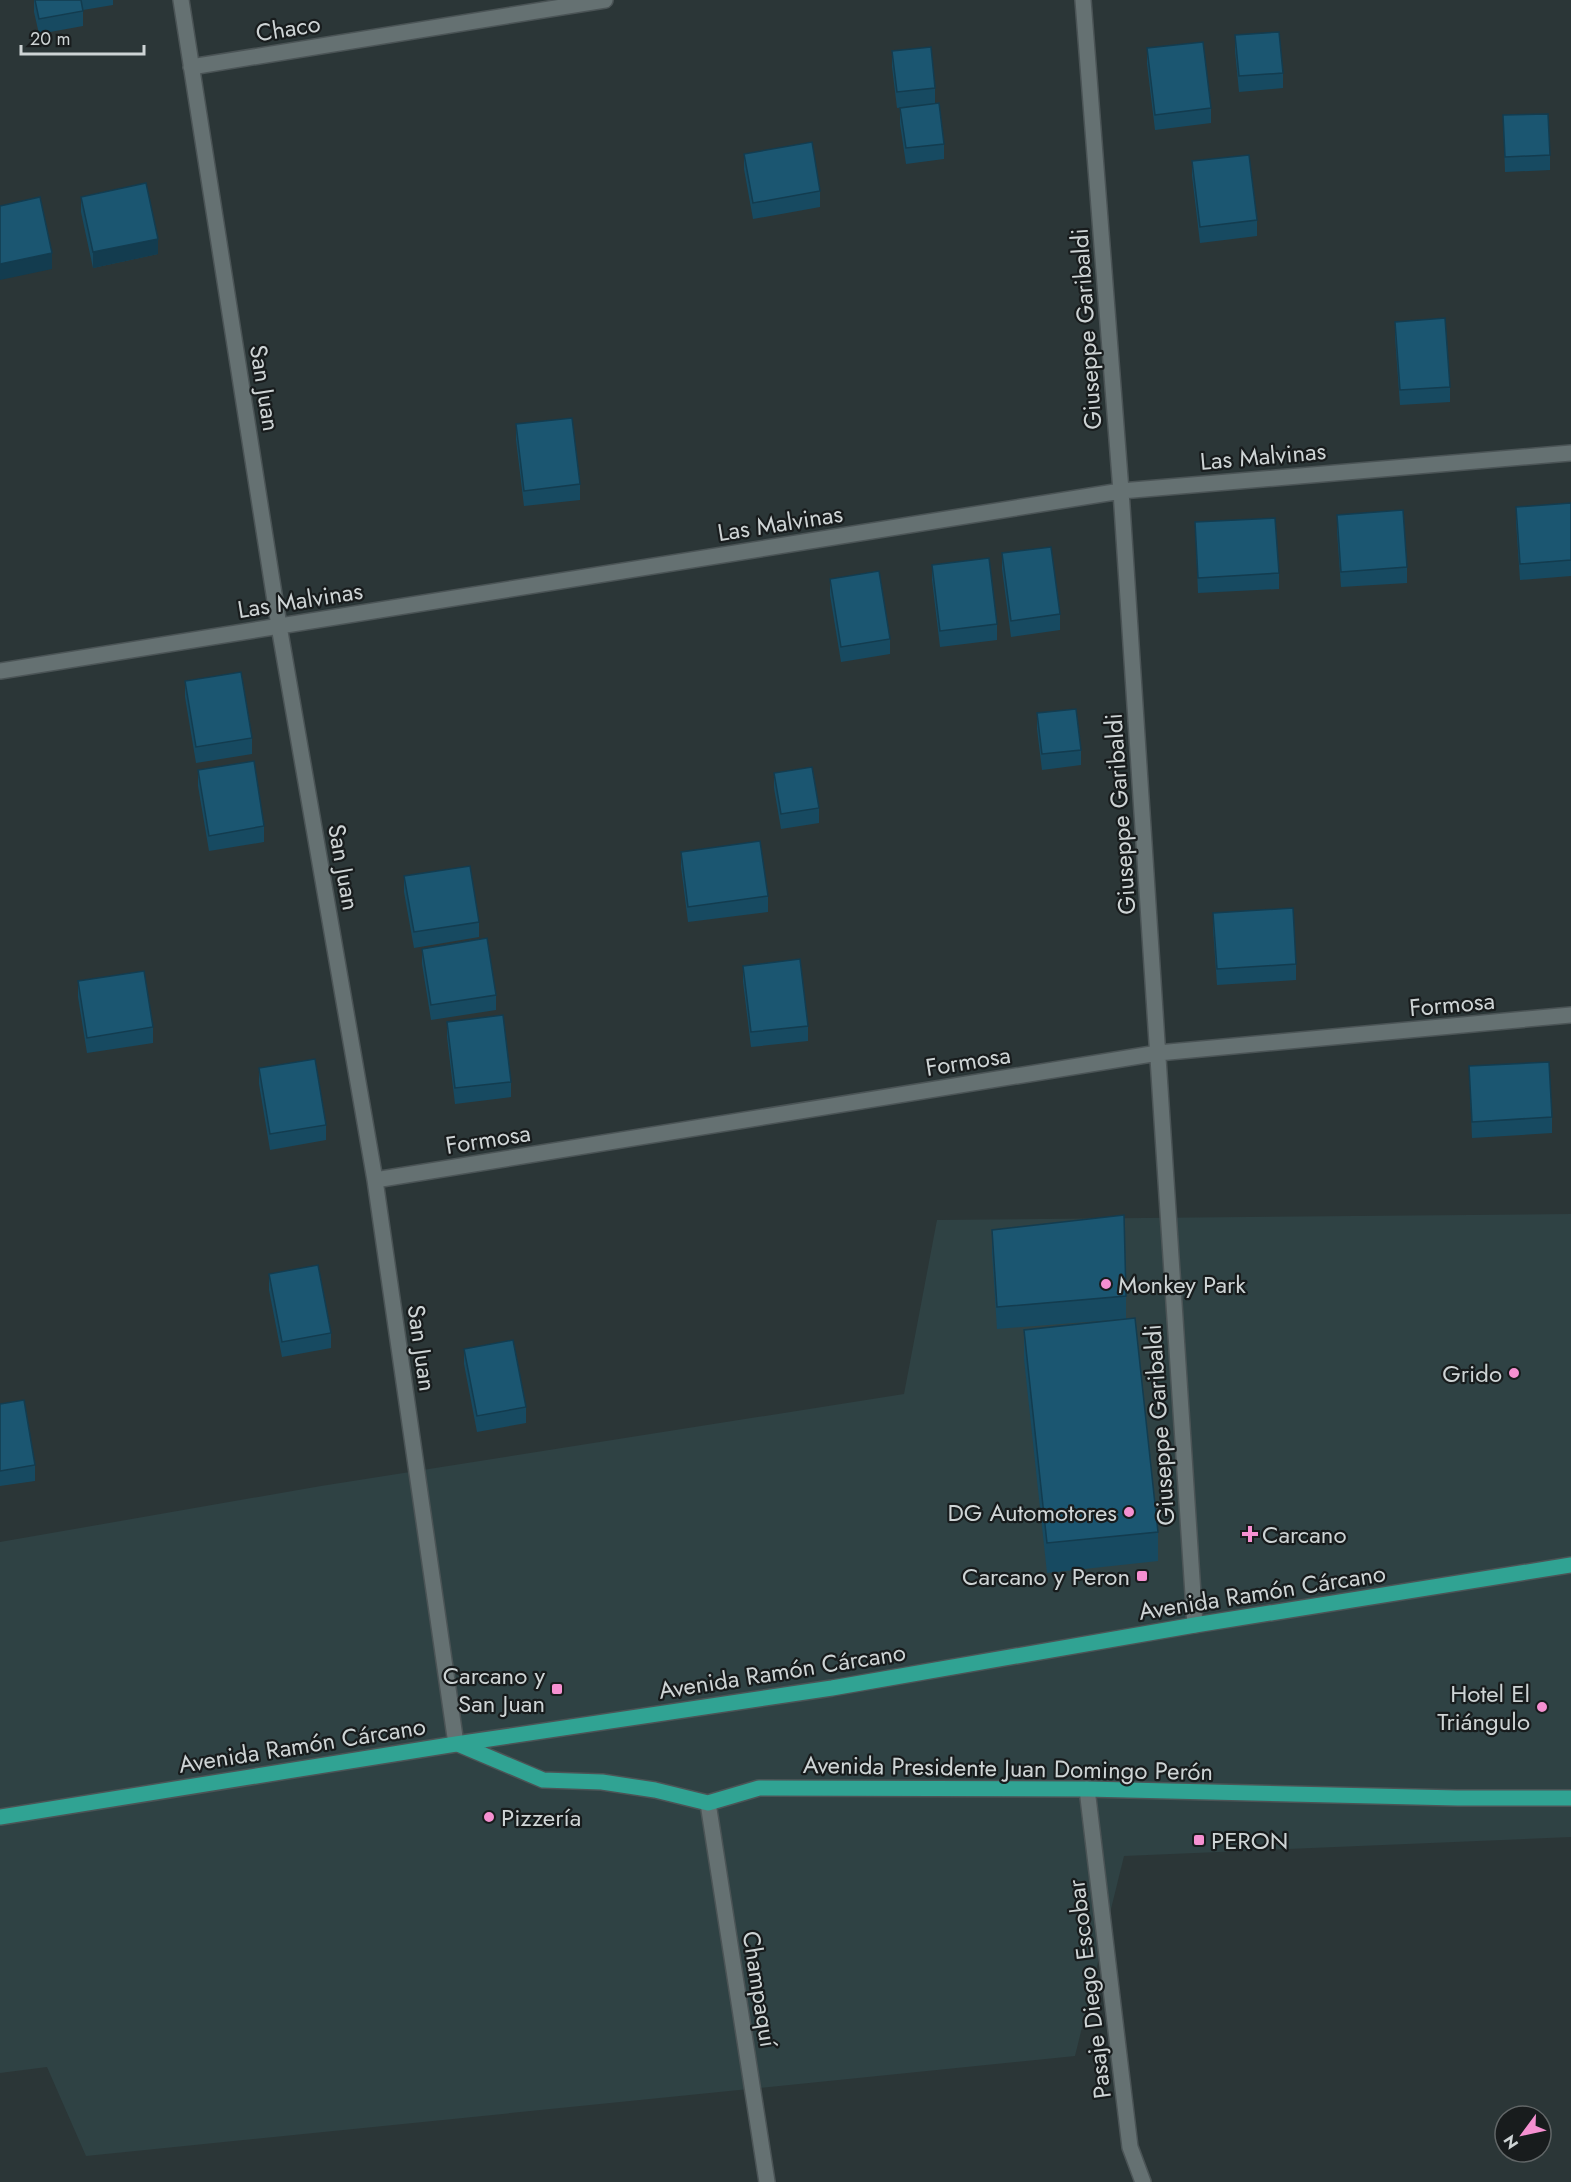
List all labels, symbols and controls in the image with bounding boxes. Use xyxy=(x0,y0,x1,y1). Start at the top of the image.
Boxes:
street label: Chaco xyxy=(253,6,323,50)
scale bar xyxy=(21,18,144,56)
text: 20 m xyxy=(30,26,70,52)
street label: Giuseppe Garibaldi xyxy=(1062,227,1110,431)
street label: San Juan xyxy=(241,342,289,434)
street label: Las Malvinas xyxy=(1199,433,1327,479)
street label: Las Malvinas xyxy=(715,496,845,550)
street label: Las Malvinas xyxy=(235,573,365,627)
street label: Giuseppe Garibaldi xyxy=(1096,712,1144,916)
street label: San Juan xyxy=(319,821,369,913)
street label: Formosa xyxy=(1408,983,1496,1025)
street label: Formosa xyxy=(923,1037,1013,1085)
street label: Formosa xyxy=(443,1115,533,1163)
place label: Monkey Park xyxy=(1118,1267,1246,1302)
marker: Monkey Park xyxy=(1099,1277,1113,1291)
street label: San Juan xyxy=(399,1302,445,1394)
street label: Giuseppe Garibaldi xyxy=(1135,1323,1183,1527)
place label: Grido xyxy=(1442,1356,1502,1391)
marker: Grido xyxy=(1507,1366,1521,1380)
place label: DG Automotores xyxy=(947,1495,1117,1530)
marker: DG Automotores xyxy=(1122,1505,1136,1519)
place label: Carcano xyxy=(1262,1517,1347,1552)
marker: Carcano xyxy=(1243,1527,1257,1541)
street label: Avenida Ramón Cárcano xyxy=(1136,1555,1388,1629)
place label: Carcano y Peron xyxy=(962,1559,1130,1594)
marker: Carcano y Peron xyxy=(1135,1569,1149,1583)
street label: Avenida Ramón Cárcano xyxy=(656,1634,908,1708)
place label: Carcano y San Juan xyxy=(443,1658,545,1721)
place label: Hotel El Triángulo xyxy=(1437,1676,1530,1739)
marker: Carcano y San Juan xyxy=(550,1682,564,1696)
marker: Hotel El Triángulo xyxy=(1535,1700,1549,1714)
street label: Avenida Ramón Cárcano xyxy=(176,1708,428,1782)
street label: Avenida Presidente Juan Domingo Perón xyxy=(803,1747,1213,1789)
place label: Pizzería xyxy=(501,1800,581,1835)
marker: Pizzería xyxy=(482,1810,496,1824)
place label: PERON xyxy=(1211,1823,1288,1858)
marker: PERON xyxy=(1192,1833,1206,1847)
street label: Pasaje Diego Escobar xyxy=(1058,1877,1120,2101)
street label: Champaquí xyxy=(734,1928,787,2050)
north arrow xyxy=(1493,2104,1553,2164)
text: N xyxy=(1498,2130,1524,2153)

